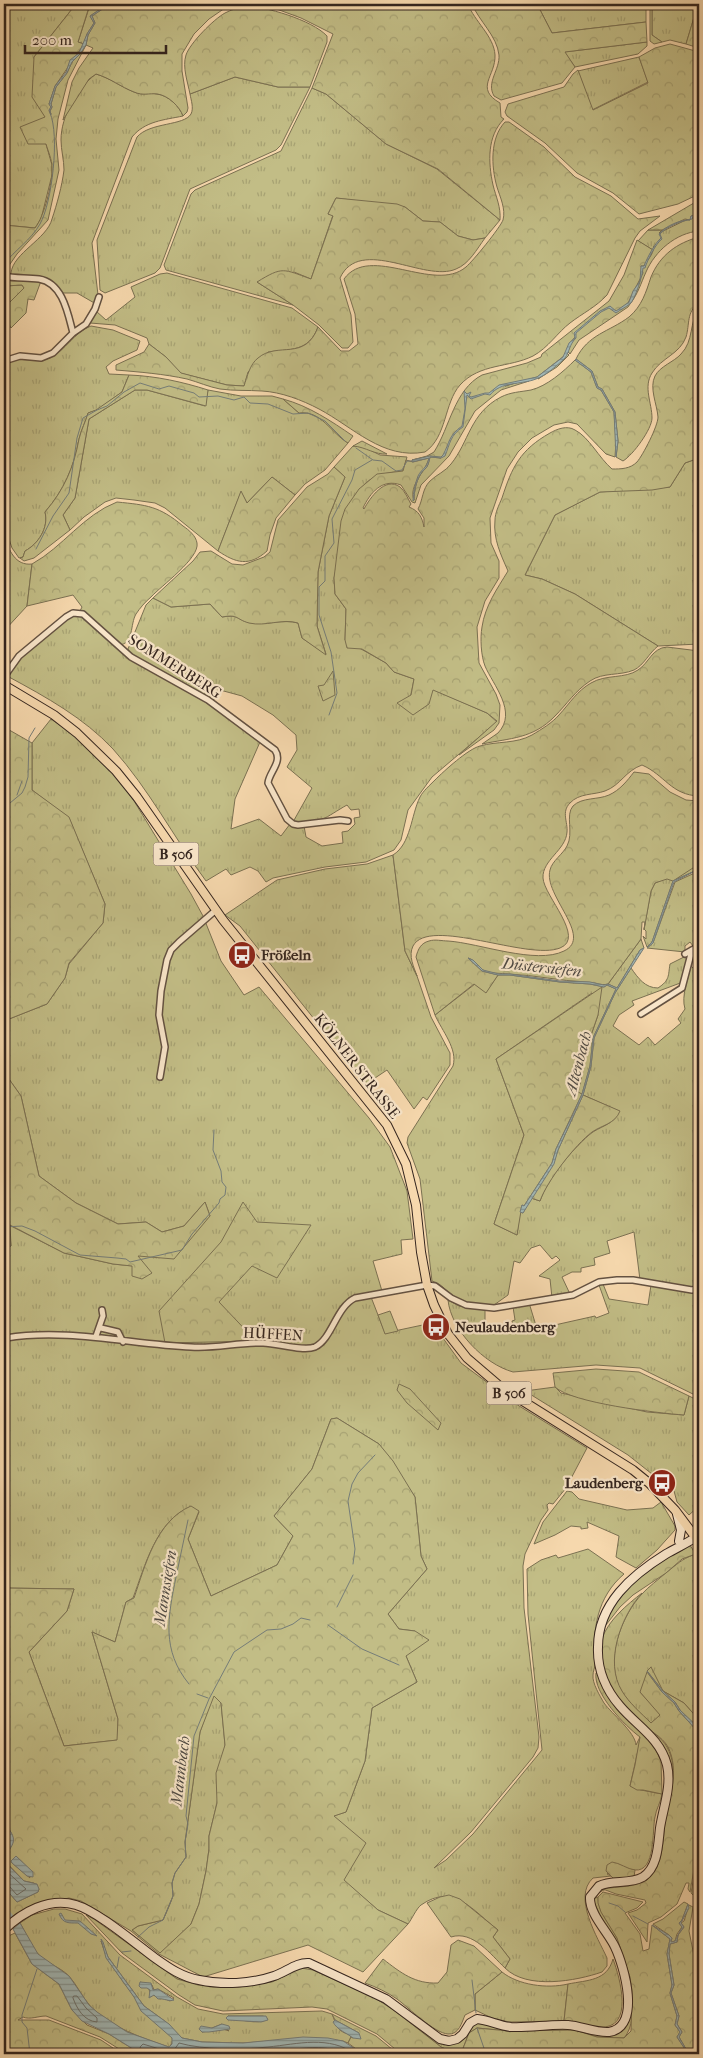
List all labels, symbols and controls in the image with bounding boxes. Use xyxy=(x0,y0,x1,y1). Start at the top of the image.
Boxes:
scale bar xyxy=(25,22,166,54)
text: 200 m xyxy=(32,31,72,49)
street label: SOMMERBERG xyxy=(125,630,225,702)
road number: B 506 xyxy=(154,842,198,866)
bus stop icon: Frößeln xyxy=(227,940,257,970)
place label: Frößeln xyxy=(260,946,312,964)
water label: Düstersiefen xyxy=(500,953,583,981)
street label: KÖLNER STRASSE xyxy=(310,1010,404,1122)
water label: Altenbach xyxy=(560,1029,596,1099)
bus stop icon: Neulaudenberg xyxy=(421,1312,451,1342)
place label: Neulaudenberg xyxy=(455,1318,556,1336)
street label: HÜFFEN xyxy=(242,1323,304,1345)
road number: B 506 xyxy=(486,1382,532,1405)
bus stop icon: Laudenberg xyxy=(647,1468,677,1498)
place label: Laudenberg xyxy=(565,1474,644,1492)
water label: Mannsiefen xyxy=(150,1549,180,1628)
water label: Mannbach xyxy=(166,1735,194,1808)

